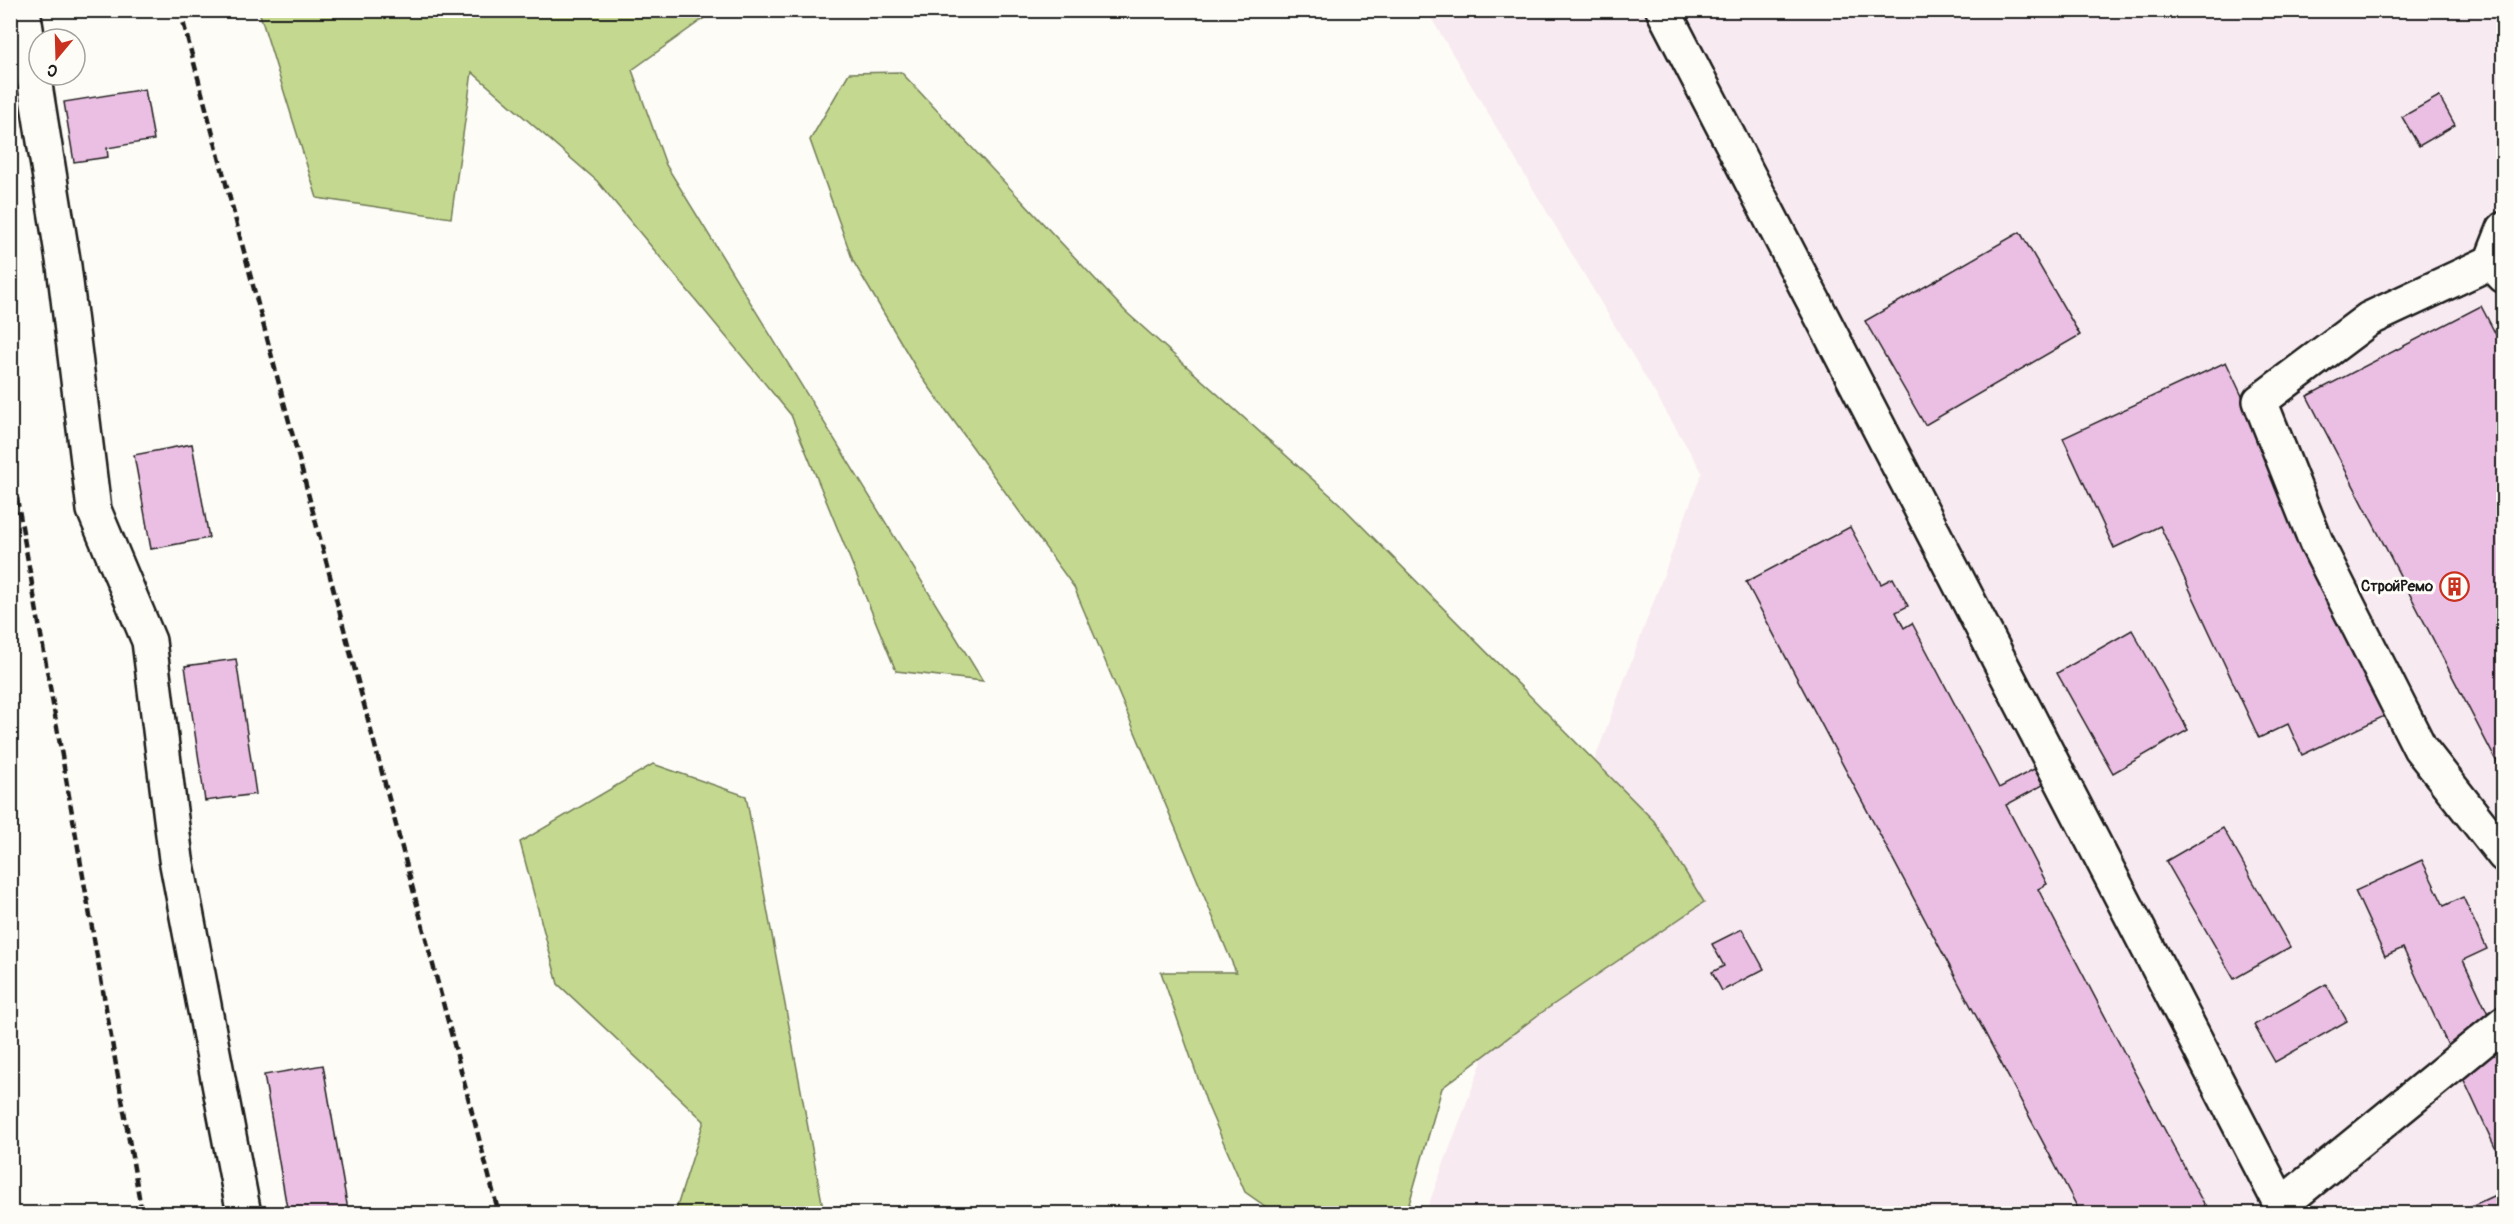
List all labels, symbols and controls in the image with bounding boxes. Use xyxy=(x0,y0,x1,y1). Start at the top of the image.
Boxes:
north arrow xyxy=(27,27,87,87)
text: С xyxy=(44,59,60,81)
building icon: СтройРемо xyxy=(2438,570,2470,602)
place label: СтройРемо xyxy=(2361,577,2433,596)

